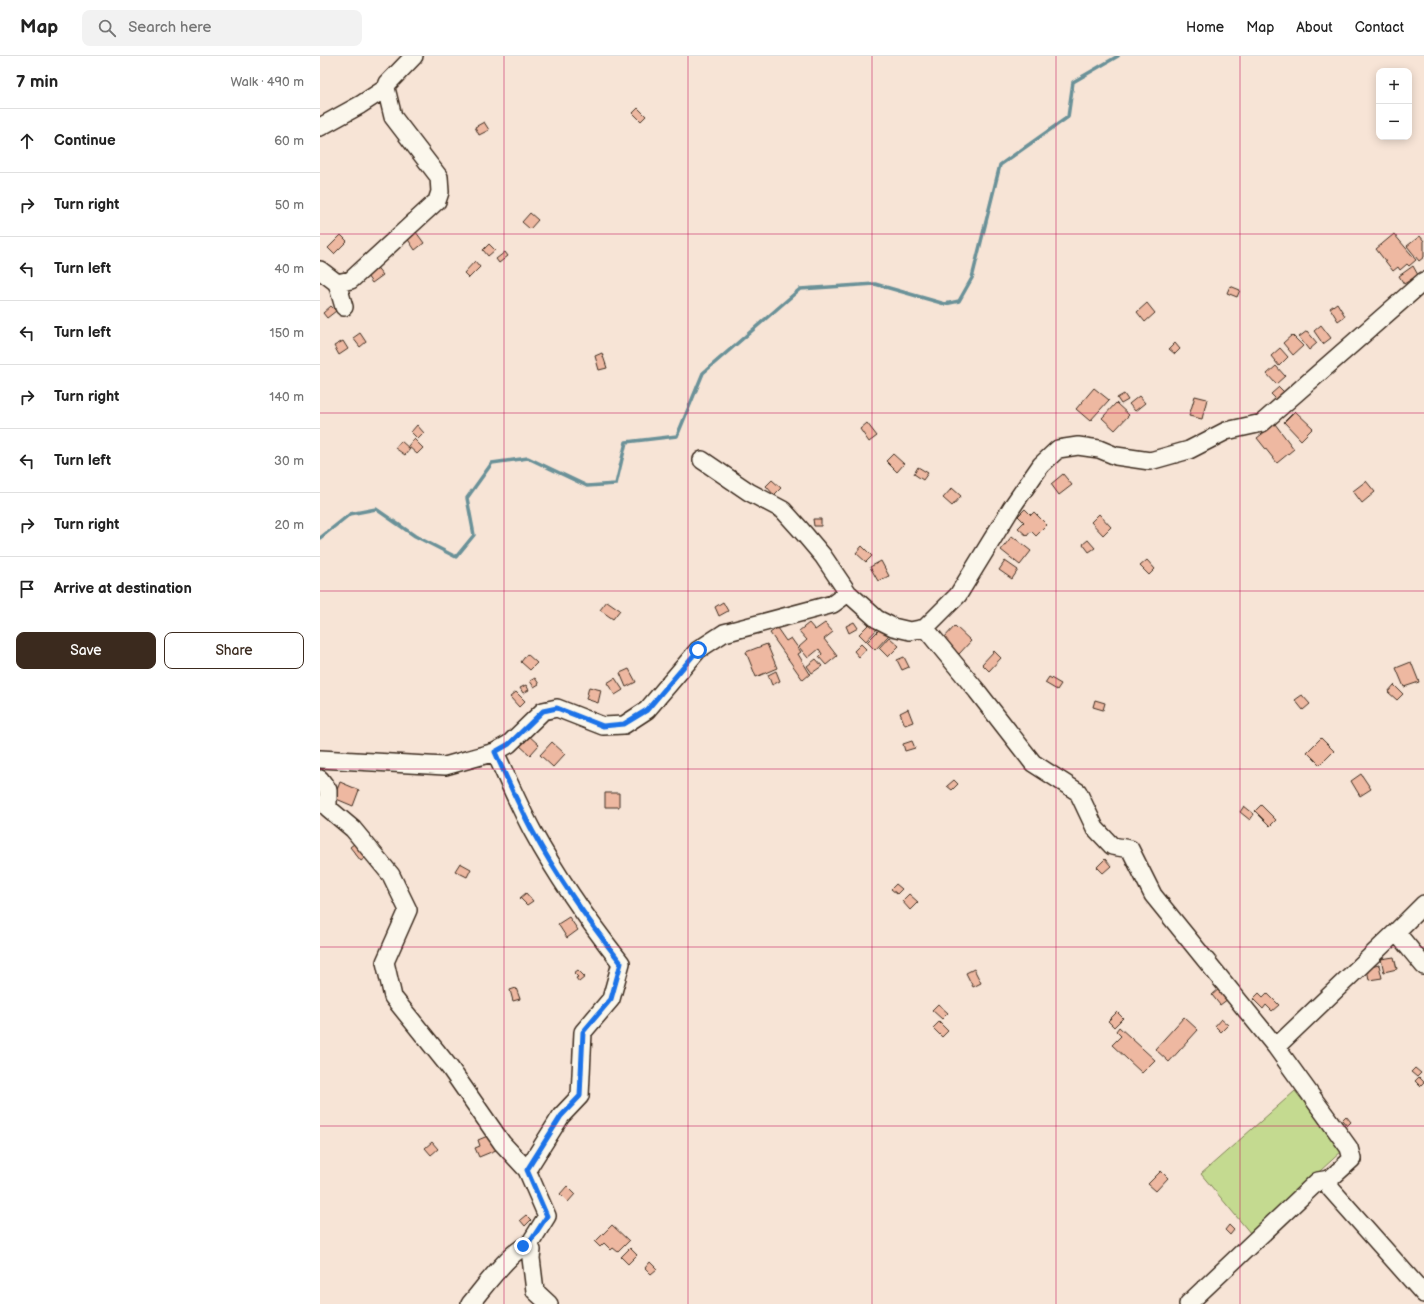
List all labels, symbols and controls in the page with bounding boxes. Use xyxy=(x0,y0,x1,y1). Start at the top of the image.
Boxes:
search box xyxy=(82,10,362,46)
text: Map xyxy=(20,16,58,39)
icon: search xyxy=(96,17,118,39)
text: Search here xyxy=(128,18,211,37)
text: Home xyxy=(1186,19,1224,36)
text: Map xyxy=(1246,19,1274,36)
text: About xyxy=(1296,19,1333,36)
text: Contact xyxy=(1355,19,1404,36)
map controls xyxy=(1376,68,1412,140)
button: + xyxy=(1376,68,1412,104)
text: 7 min xyxy=(16,72,58,92)
text: Walk · 490 m xyxy=(230,74,304,90)
button: − xyxy=(1376,104,1412,140)
icon: ahead xyxy=(16,130,38,152)
text: Continue xyxy=(54,131,116,150)
text: 60 m xyxy=(274,133,304,149)
icon: right xyxy=(16,194,38,216)
text: Turn right xyxy=(54,195,119,214)
text: 50 m xyxy=(275,197,304,213)
icon: left xyxy=(16,258,38,280)
text: Turn left xyxy=(54,259,111,278)
text: 40 m xyxy=(274,261,304,277)
icon: left xyxy=(16,322,38,344)
text: Turn left xyxy=(54,323,111,342)
text: 150 m xyxy=(270,325,304,341)
icon: right xyxy=(16,386,38,408)
text: Turn right xyxy=(54,387,119,406)
text: 140 m xyxy=(269,389,304,405)
icon: left xyxy=(16,450,38,472)
text: Turn left xyxy=(54,451,111,470)
text: 30 m xyxy=(274,453,304,469)
icon: right xyxy=(16,514,38,536)
text: Turn right xyxy=(54,515,119,534)
text: 20 m xyxy=(274,517,304,533)
icon: arrive xyxy=(16,578,38,600)
text: Arrive at destination xyxy=(54,579,192,598)
button: Save xyxy=(16,632,156,669)
button: Share xyxy=(164,632,304,669)
route start xyxy=(689,641,707,659)
route end xyxy=(514,1237,532,1255)

